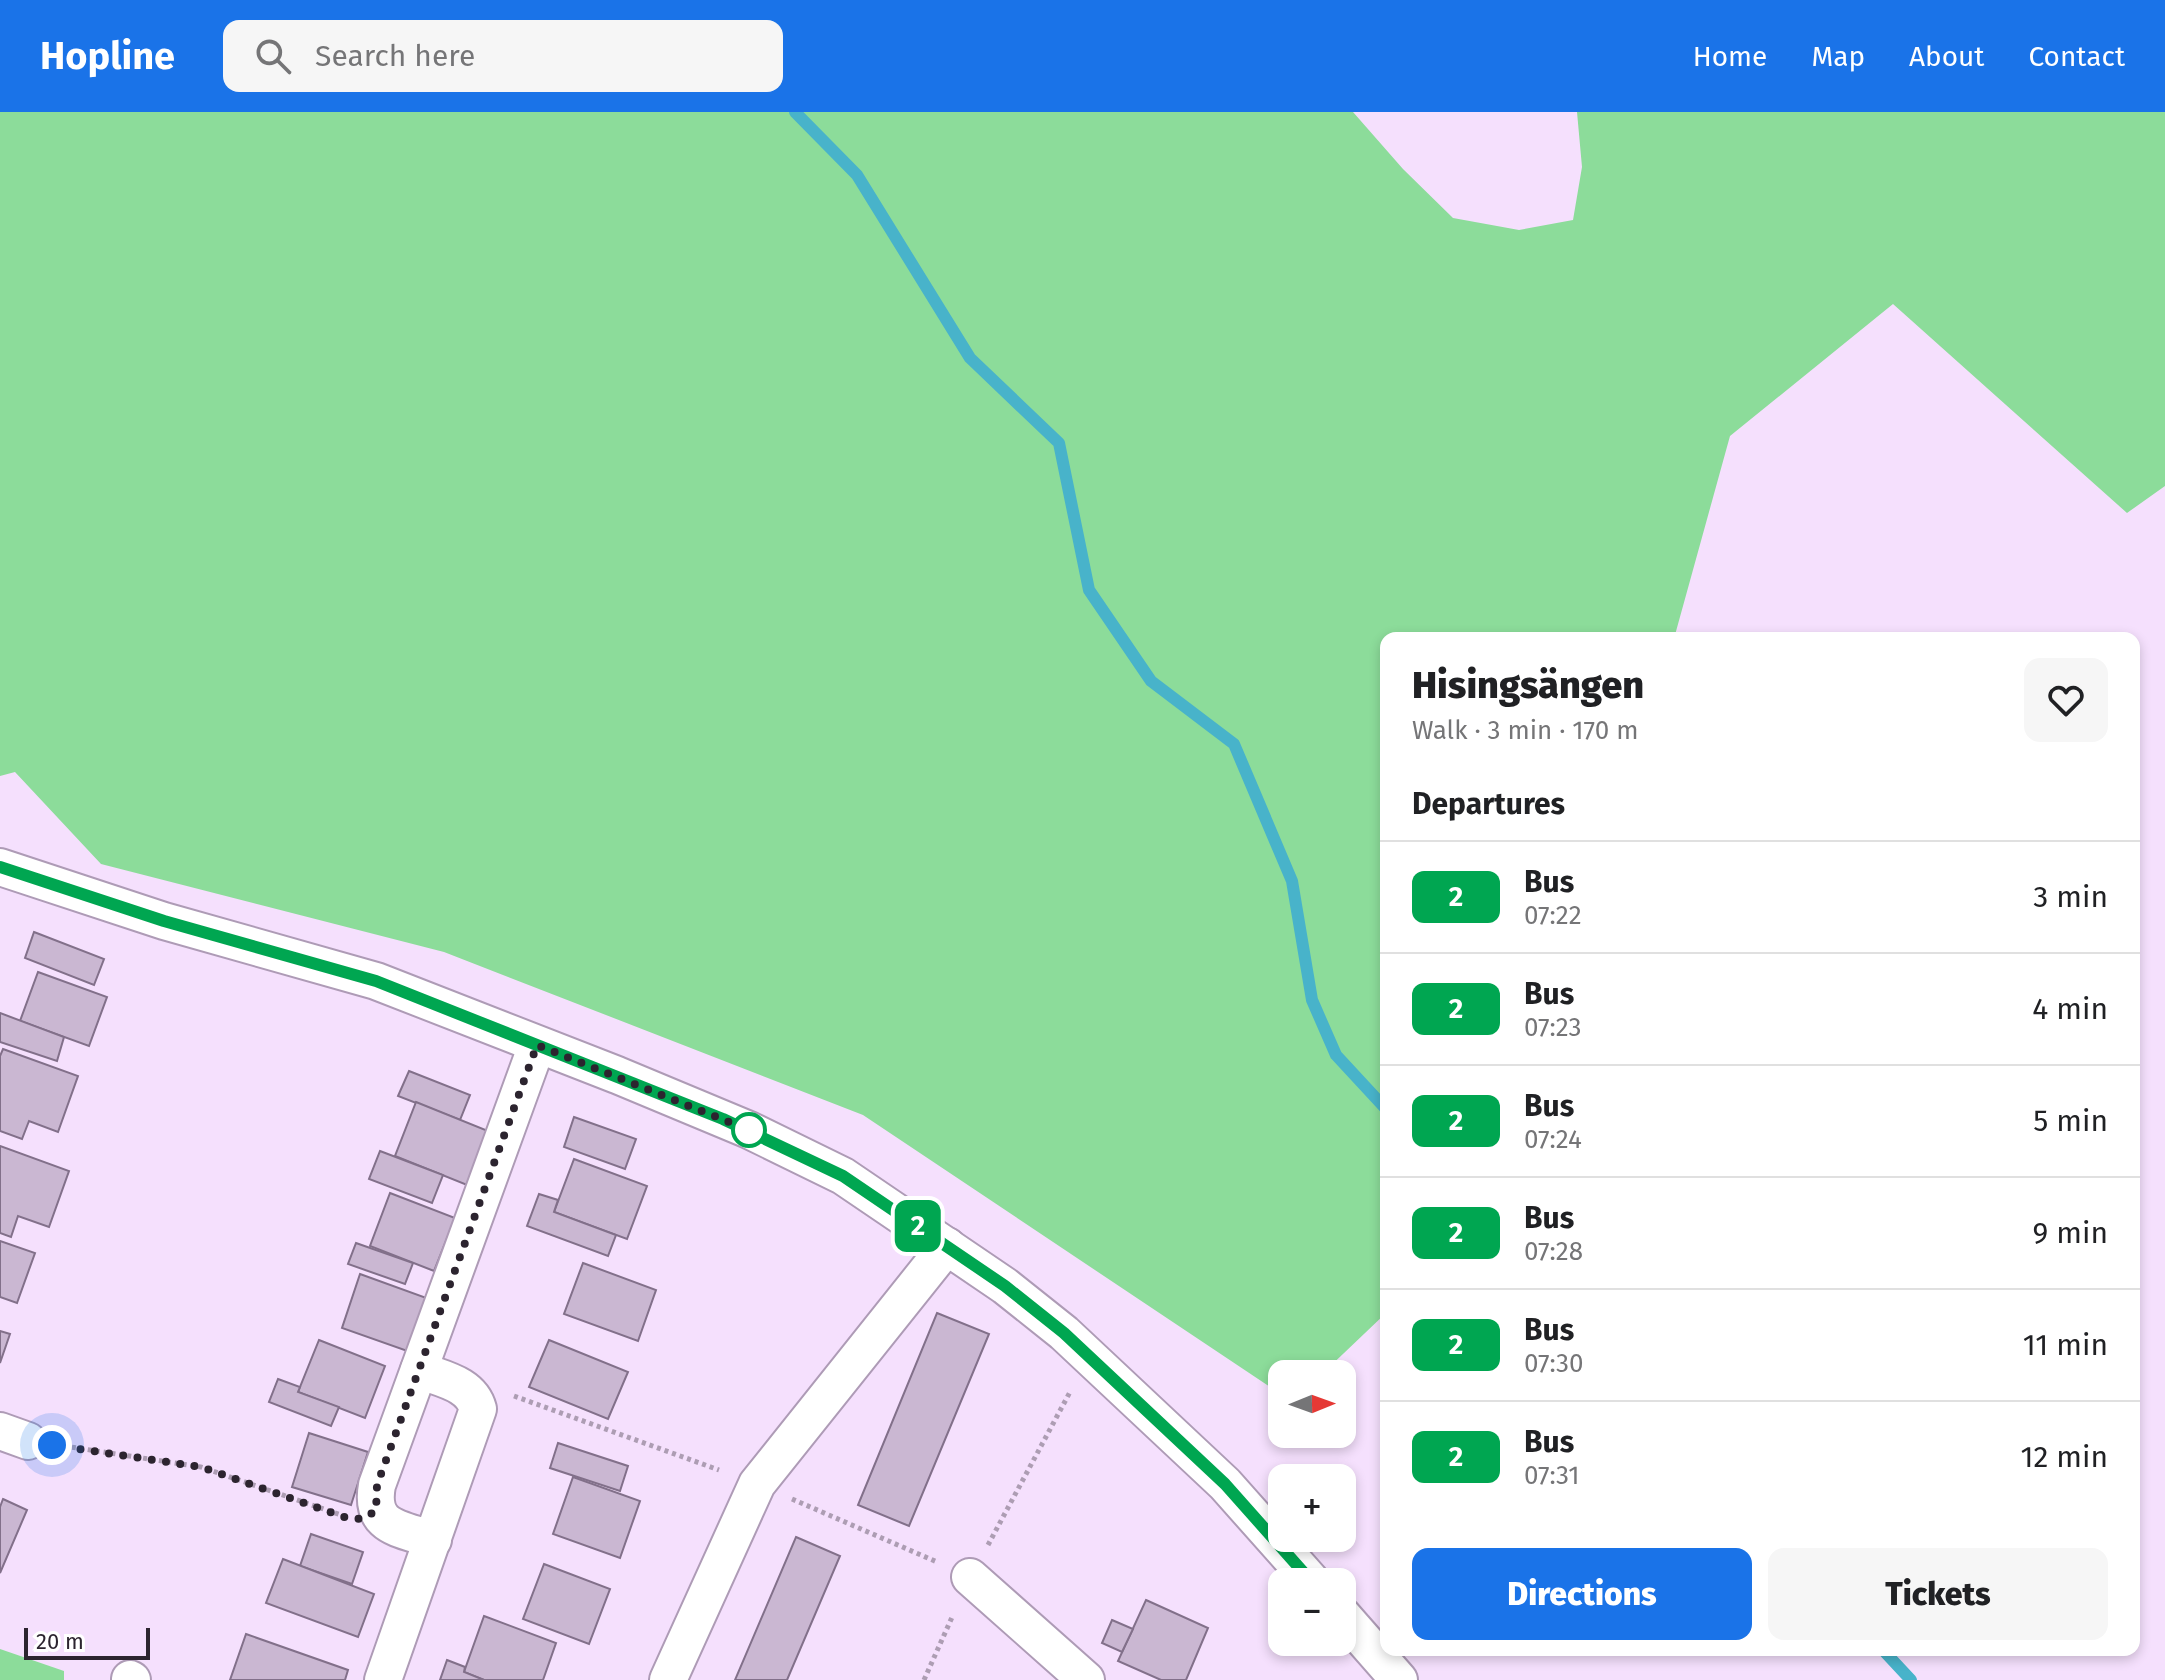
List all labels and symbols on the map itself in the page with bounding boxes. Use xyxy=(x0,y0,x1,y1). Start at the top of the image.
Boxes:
unlabelled marker xyxy=(732,1113,766,1147)
line badge: 2 xyxy=(892,1200,944,1252)
north arrow xyxy=(1268,1360,1356,1448)
your location xyxy=(32,1425,72,1465)
scale bar xyxy=(24,1624,150,1660)

